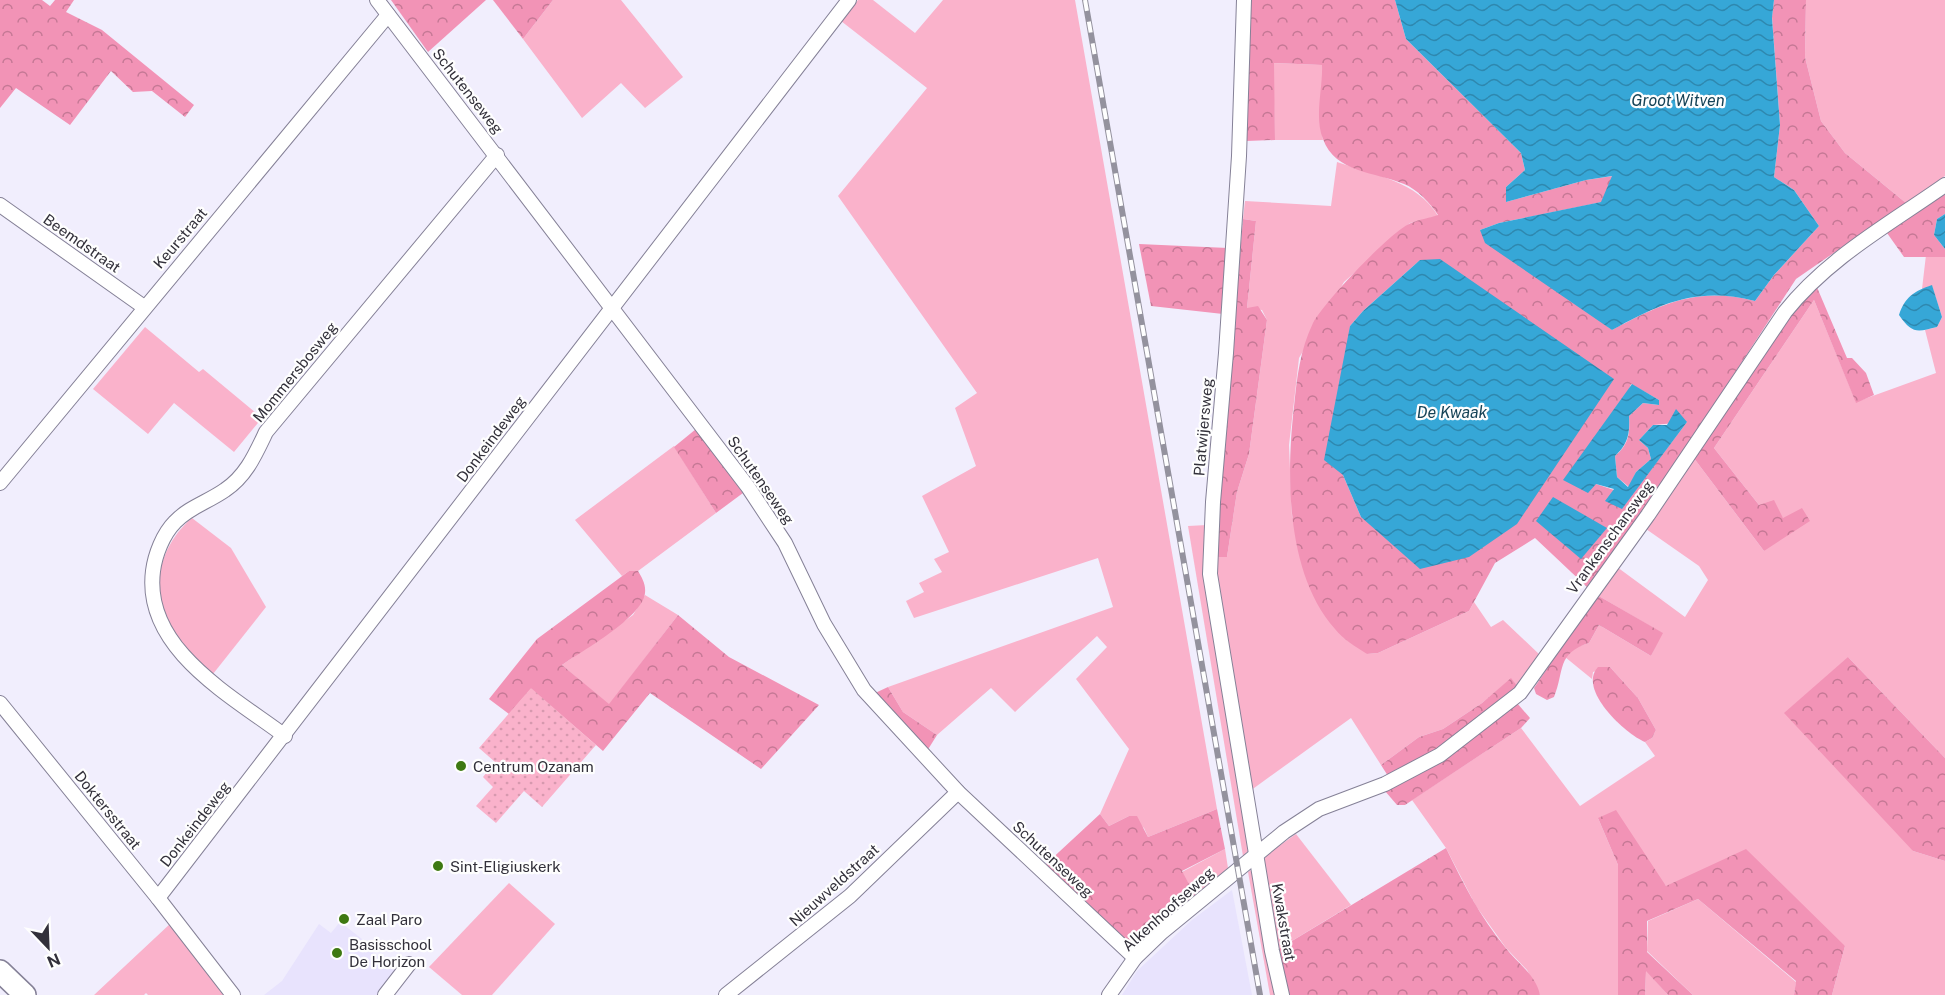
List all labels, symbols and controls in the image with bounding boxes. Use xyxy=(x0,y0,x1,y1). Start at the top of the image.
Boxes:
street label: Schutenseweg xyxy=(429,45,507,137)
water label: Groot Witven xyxy=(1631,91,1725,110)
street label: Keurstraat xyxy=(150,204,210,272)
street label: Beemdstraat xyxy=(40,210,124,276)
street label: Mommersbosweg xyxy=(249,319,341,425)
street label: Platwijersweg xyxy=(1190,377,1216,477)
street label: Donkeindeweg xyxy=(453,393,529,485)
water label: De Kwaak xyxy=(1417,403,1488,422)
street label: Schutenseweg xyxy=(724,433,798,527)
street label: Vrankenschansweg xyxy=(1563,477,1657,597)
place label: Centrum Ozanam xyxy=(473,758,594,775)
marker: Centrum Ozanam xyxy=(454,759,468,773)
street label: Doktersstraat xyxy=(71,768,145,853)
street label: Donkeindeweg xyxy=(157,778,233,870)
street label: Schutenseweg xyxy=(1009,817,1097,901)
street label: Nieuwveldstraat xyxy=(786,840,882,929)
place label: Sint-Eligiuskerk xyxy=(450,858,561,875)
marker: Sint-Eligiuskerk xyxy=(431,859,445,873)
street label: Alkenhoofseweg xyxy=(1119,864,1217,954)
street label: Kwakstraat xyxy=(1269,882,1299,962)
place label: Zaal Paro xyxy=(356,911,422,928)
marker: Zaal Paro xyxy=(337,912,351,926)
north arrow xyxy=(18,917,78,977)
place label: Basisschool De Horizon xyxy=(349,936,432,970)
marker: Basisschool De Horizon xyxy=(330,946,344,960)
text: N xyxy=(44,949,63,972)

